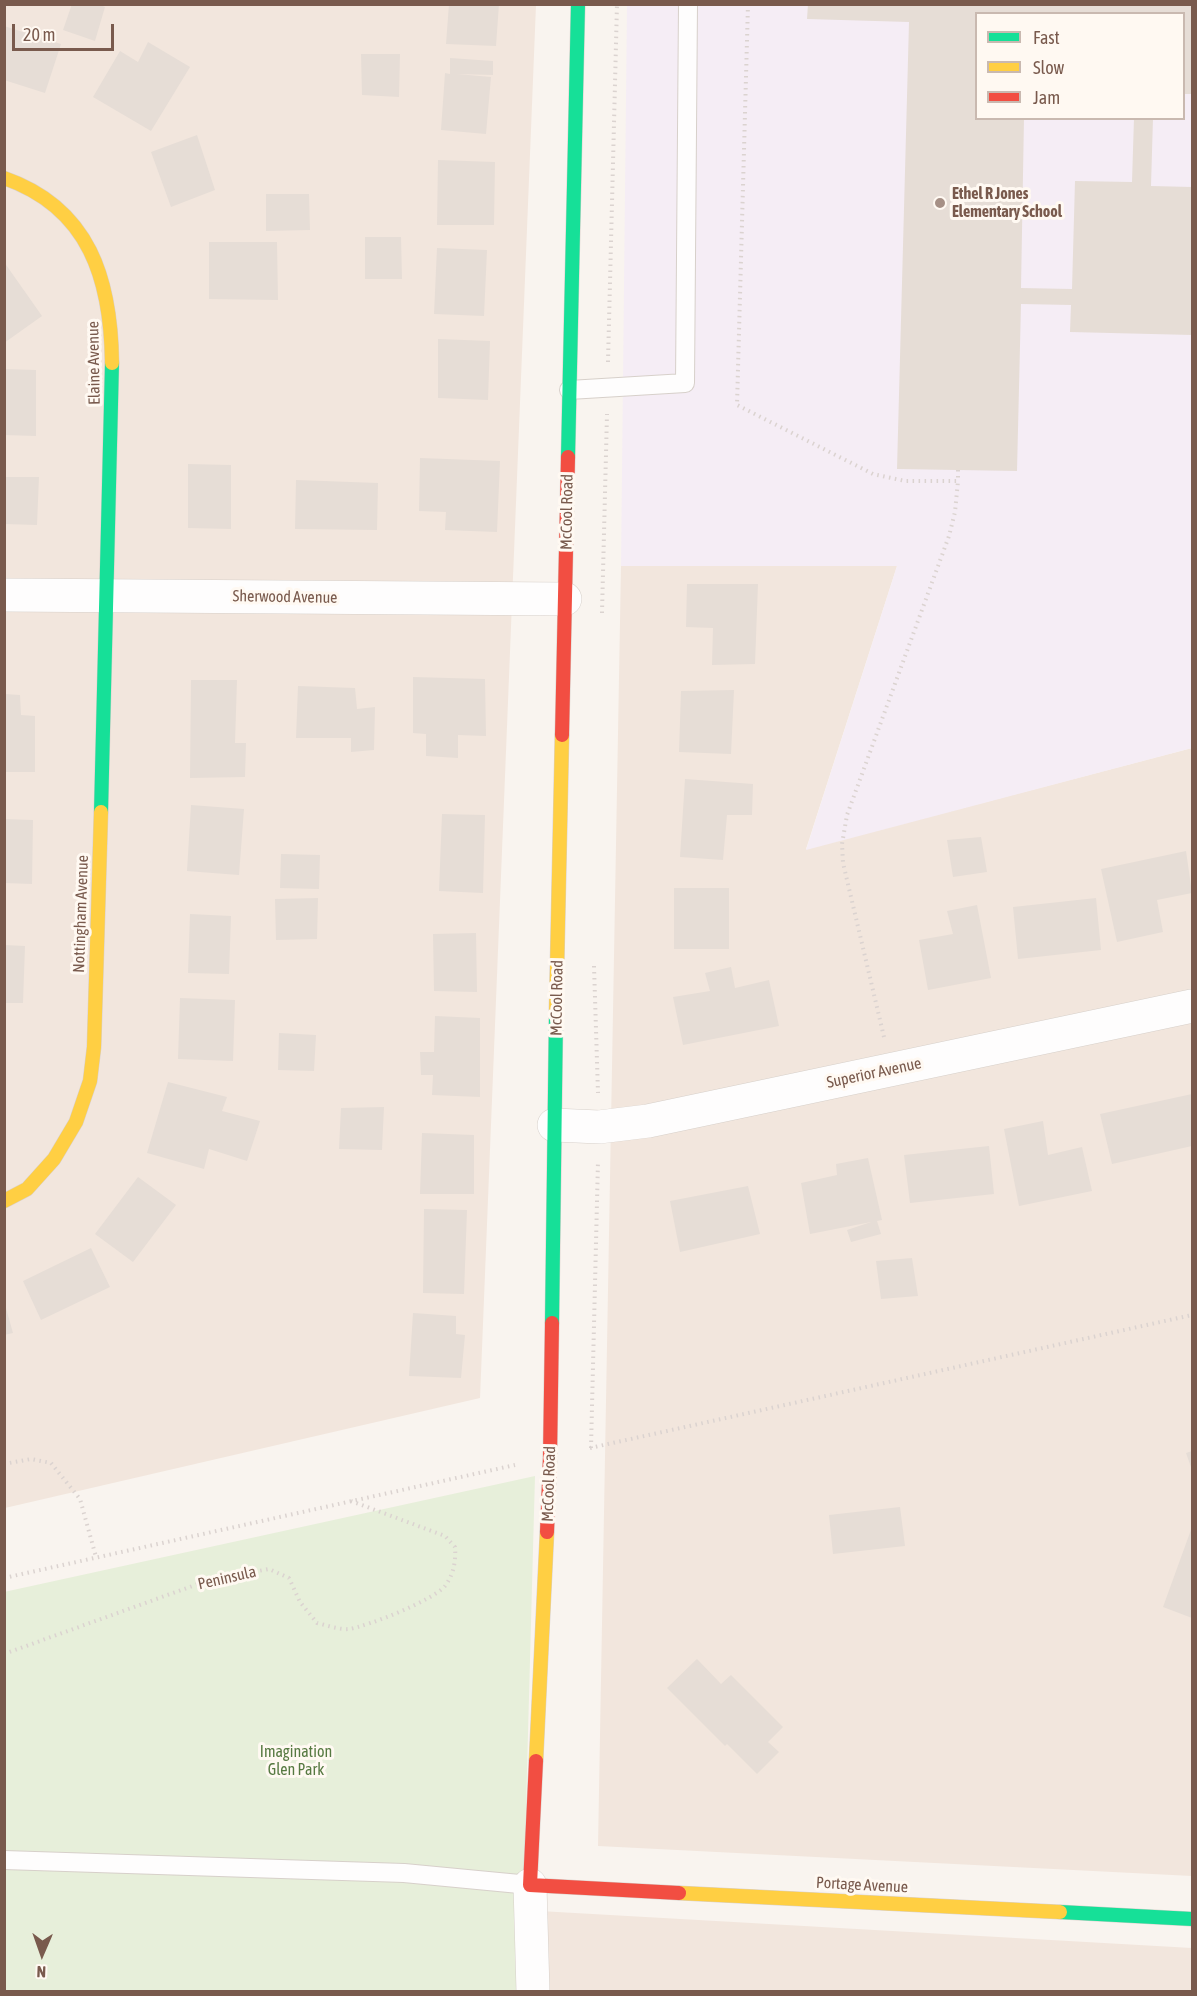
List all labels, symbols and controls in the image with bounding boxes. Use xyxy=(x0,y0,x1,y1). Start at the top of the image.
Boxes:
scale bar xyxy=(15,12,117,50)
legend xyxy=(975,12,1185,120)
text: 20 m xyxy=(23,24,55,45)
text: Fast xyxy=(1033,27,1060,48)
text: Slow xyxy=(1033,57,1064,78)
text: Jam xyxy=(1033,87,1060,108)
place label: Ethel R Jones Elementary School xyxy=(952,184,1062,222)
marker: Ethel R Jones Elementary School xyxy=(933,196,947,210)
street label: Elaine Avenue xyxy=(84,321,104,405)
street label: McCool Road xyxy=(557,474,577,550)
street label: Sherwood Avenue xyxy=(232,586,338,608)
street label: Nottingham Avenue xyxy=(69,855,93,973)
street label: McCool Road xyxy=(547,960,567,1036)
street label: Superior Avenue xyxy=(825,1054,923,1092)
street label: McCool Road xyxy=(538,1446,560,1522)
street label: Peninsula xyxy=(196,1562,258,1594)
park label: Imagination Glen Park xyxy=(260,1742,332,1780)
street label: Portage Avenue xyxy=(816,1873,908,1897)
north arrow xyxy=(12,1924,72,1984)
text: N xyxy=(36,1963,46,1981)

